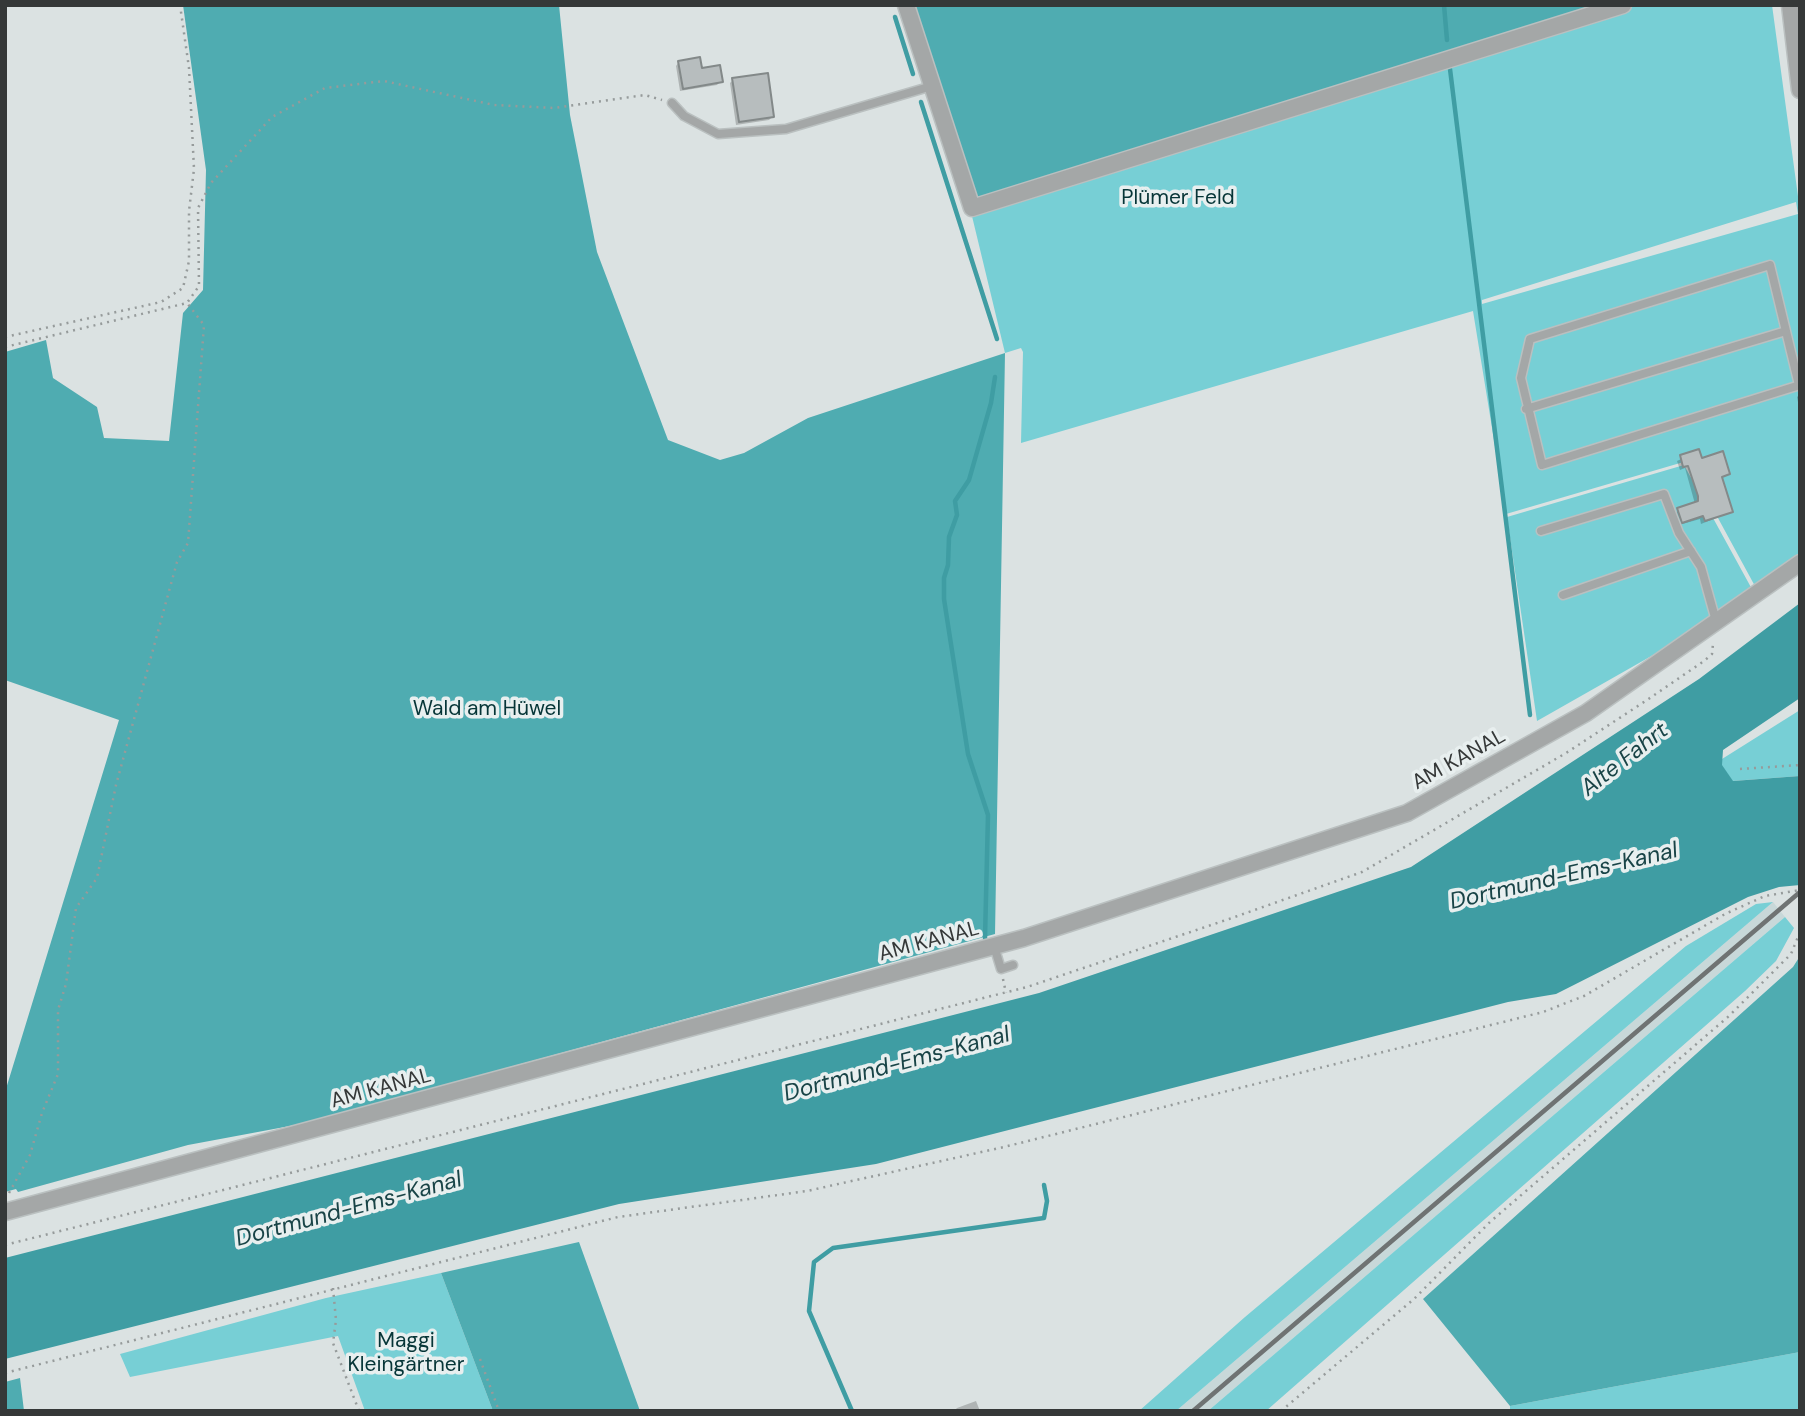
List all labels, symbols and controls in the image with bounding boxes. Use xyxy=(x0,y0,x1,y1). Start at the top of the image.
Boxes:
park label: Plümer Feld xyxy=(1121,185,1235,211)
park label: Wald am Hüwel xyxy=(413,696,561,722)
water label: Alte Fahrt xyxy=(1576,717,1674,803)
street label: AM KANAL xyxy=(1408,724,1510,796)
water label: Dortmund-Ems-Kanal xyxy=(1447,837,1681,917)
street label: AM KANAL xyxy=(876,917,982,967)
water label: Dortmund-Ems-Kanal xyxy=(781,1022,1013,1108)
street label: AM KANAL xyxy=(328,1064,434,1114)
water label: Dortmund-Ems-Kanal xyxy=(233,1167,465,1253)
park label: Maggi Kleingärtner xyxy=(348,1328,464,1378)

